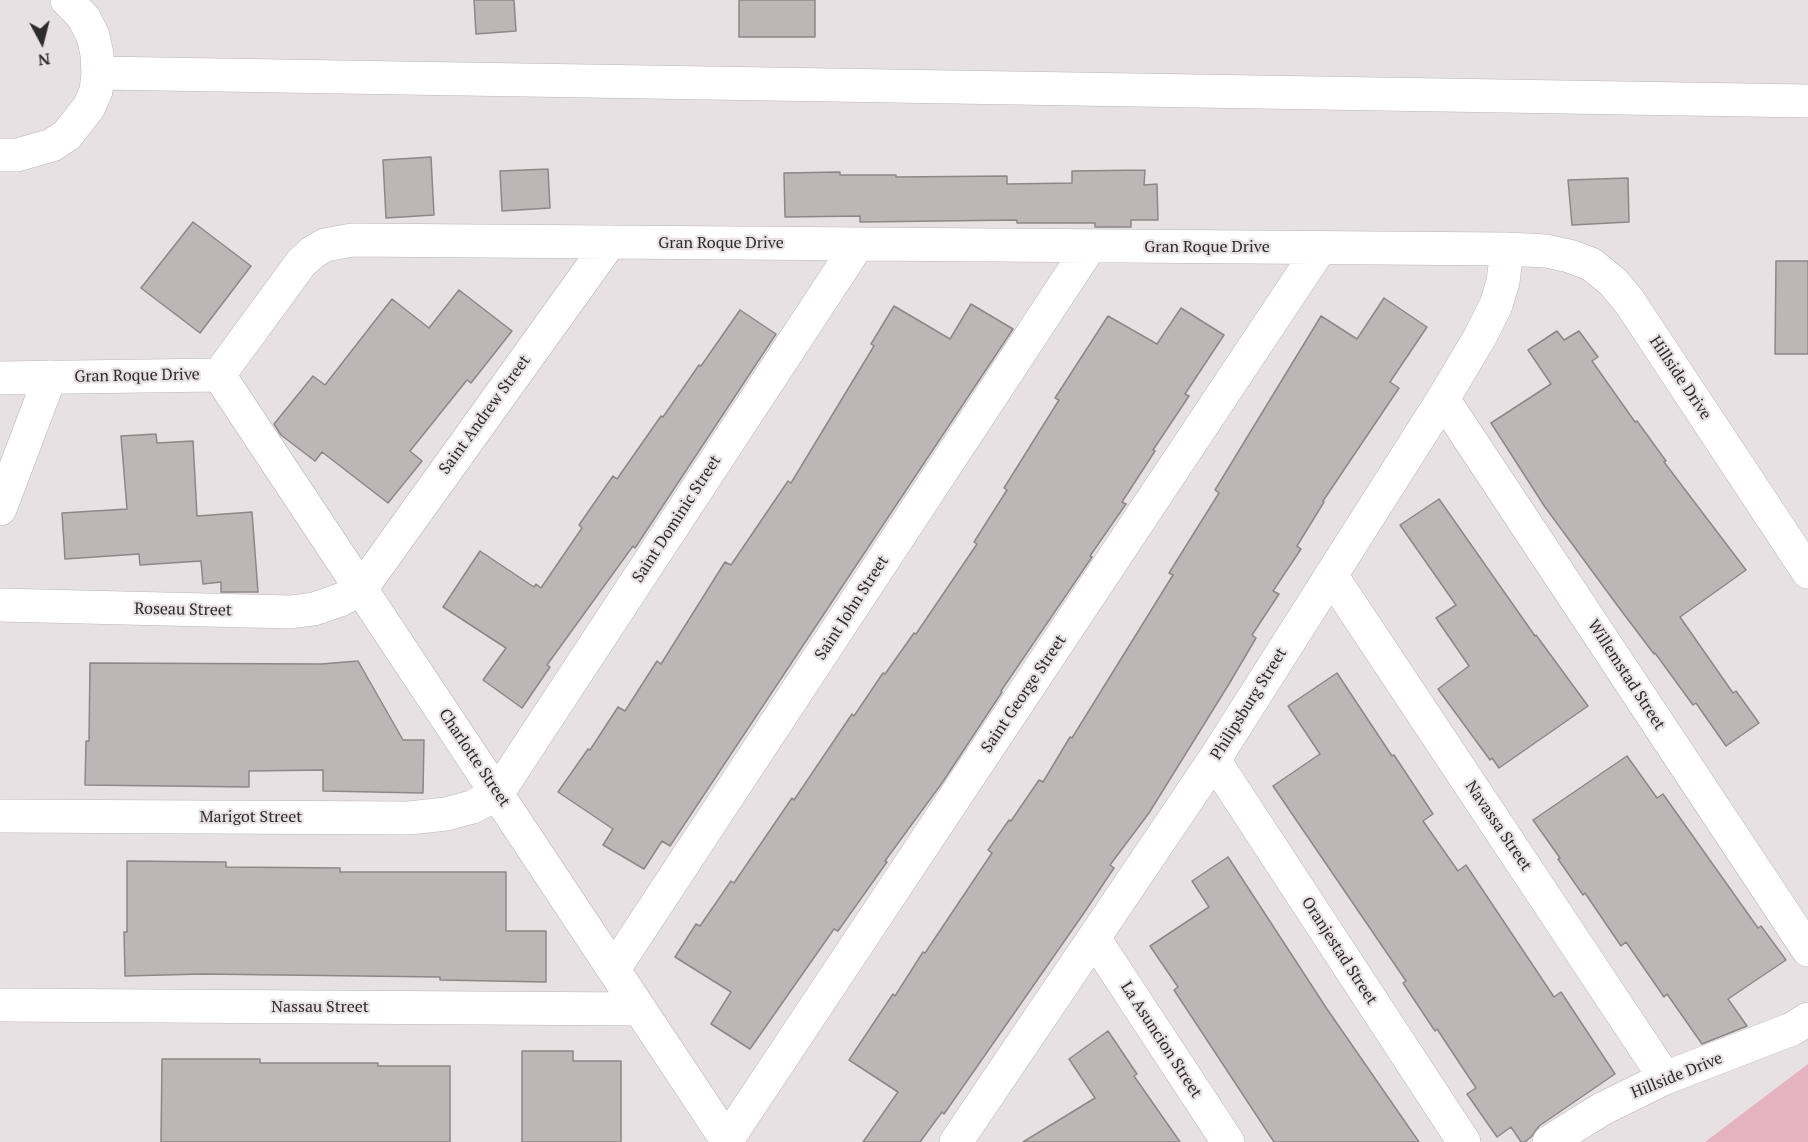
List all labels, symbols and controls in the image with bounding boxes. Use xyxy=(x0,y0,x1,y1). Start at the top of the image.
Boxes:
north arrow xyxy=(12,12,72,72)
text: N xyxy=(37,48,52,72)
street label: Gran Roque Drive xyxy=(658,233,784,253)
street label: Gran Roque Drive xyxy=(1144,237,1270,257)
street label: Hillside Drive xyxy=(1645,332,1715,424)
street label: Saint Andrew Street xyxy=(435,352,535,478)
street label: Gran Roque Drive xyxy=(74,365,200,387)
street label: Saint Dominic Street xyxy=(629,452,725,586)
street label: Saint John Street xyxy=(811,552,893,664)
street label: Roseau Street xyxy=(134,600,232,620)
street label: Willemstad Street xyxy=(1583,616,1669,734)
street label: Saint George Street xyxy=(977,631,1071,757)
street label: Philipsburg Street xyxy=(1207,644,1291,764)
street label: Charlotte Street xyxy=(434,705,514,811)
street label: Navassa Street xyxy=(1461,777,1535,875)
street label: Marigot Street xyxy=(200,807,302,827)
street label: Oranjestad Street xyxy=(1297,894,1381,1008)
street label: La Asuncion Street xyxy=(1116,978,1206,1102)
street label: Nassau Street xyxy=(271,997,369,1017)
street label: Hillside Drive xyxy=(1629,1049,1725,1103)

